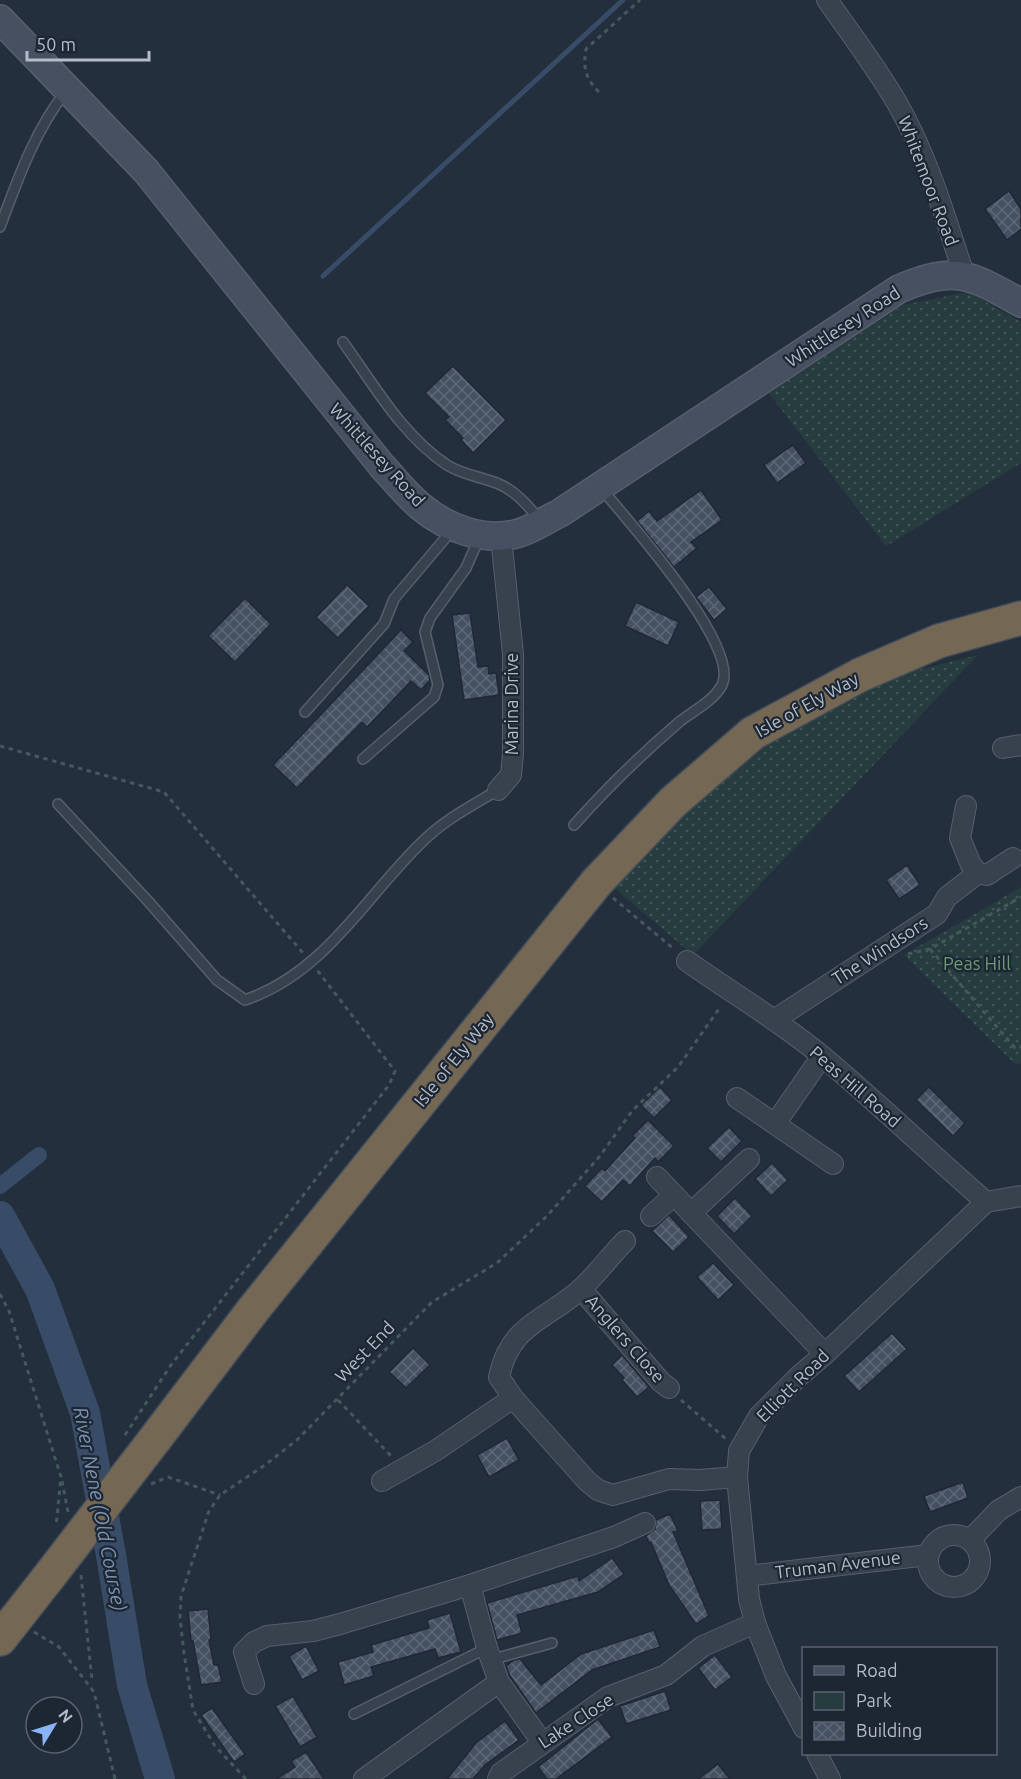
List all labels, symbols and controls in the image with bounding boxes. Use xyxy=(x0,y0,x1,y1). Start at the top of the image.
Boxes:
scale bar xyxy=(27,24,148,62)
text: 50 m xyxy=(36,34,76,54)
street label: Whitemoor Road xyxy=(895,113,963,248)
street label: Whittlesey Road xyxy=(782,282,903,371)
street label: Whittlesey Road xyxy=(326,399,429,510)
street label: Marina Drive xyxy=(501,653,521,755)
street label: Isle of Ely Way xyxy=(752,667,862,741)
street label: The Windsors xyxy=(828,912,931,988)
park label: Peas Hill xyxy=(943,953,1011,973)
street label: Isle of Ely Way xyxy=(409,1008,497,1110)
street label: Peas Hill Road xyxy=(806,1041,905,1131)
street label: Anglers Close xyxy=(582,1290,669,1386)
street label: West End xyxy=(331,1317,398,1386)
street label: Elliott Road xyxy=(752,1345,833,1426)
water label: River Nene (Old Course) xyxy=(69,1405,132,1613)
street label: Truman Avenue xyxy=(774,1546,902,1582)
legend xyxy=(802,1647,997,1755)
text: Road xyxy=(856,1660,898,1680)
street label: Lake Close xyxy=(534,1689,617,1752)
text: Park xyxy=(856,1690,892,1710)
north arrow xyxy=(24,1695,84,1755)
text: N xyxy=(55,1706,77,1726)
text: Building xyxy=(856,1720,922,1740)

